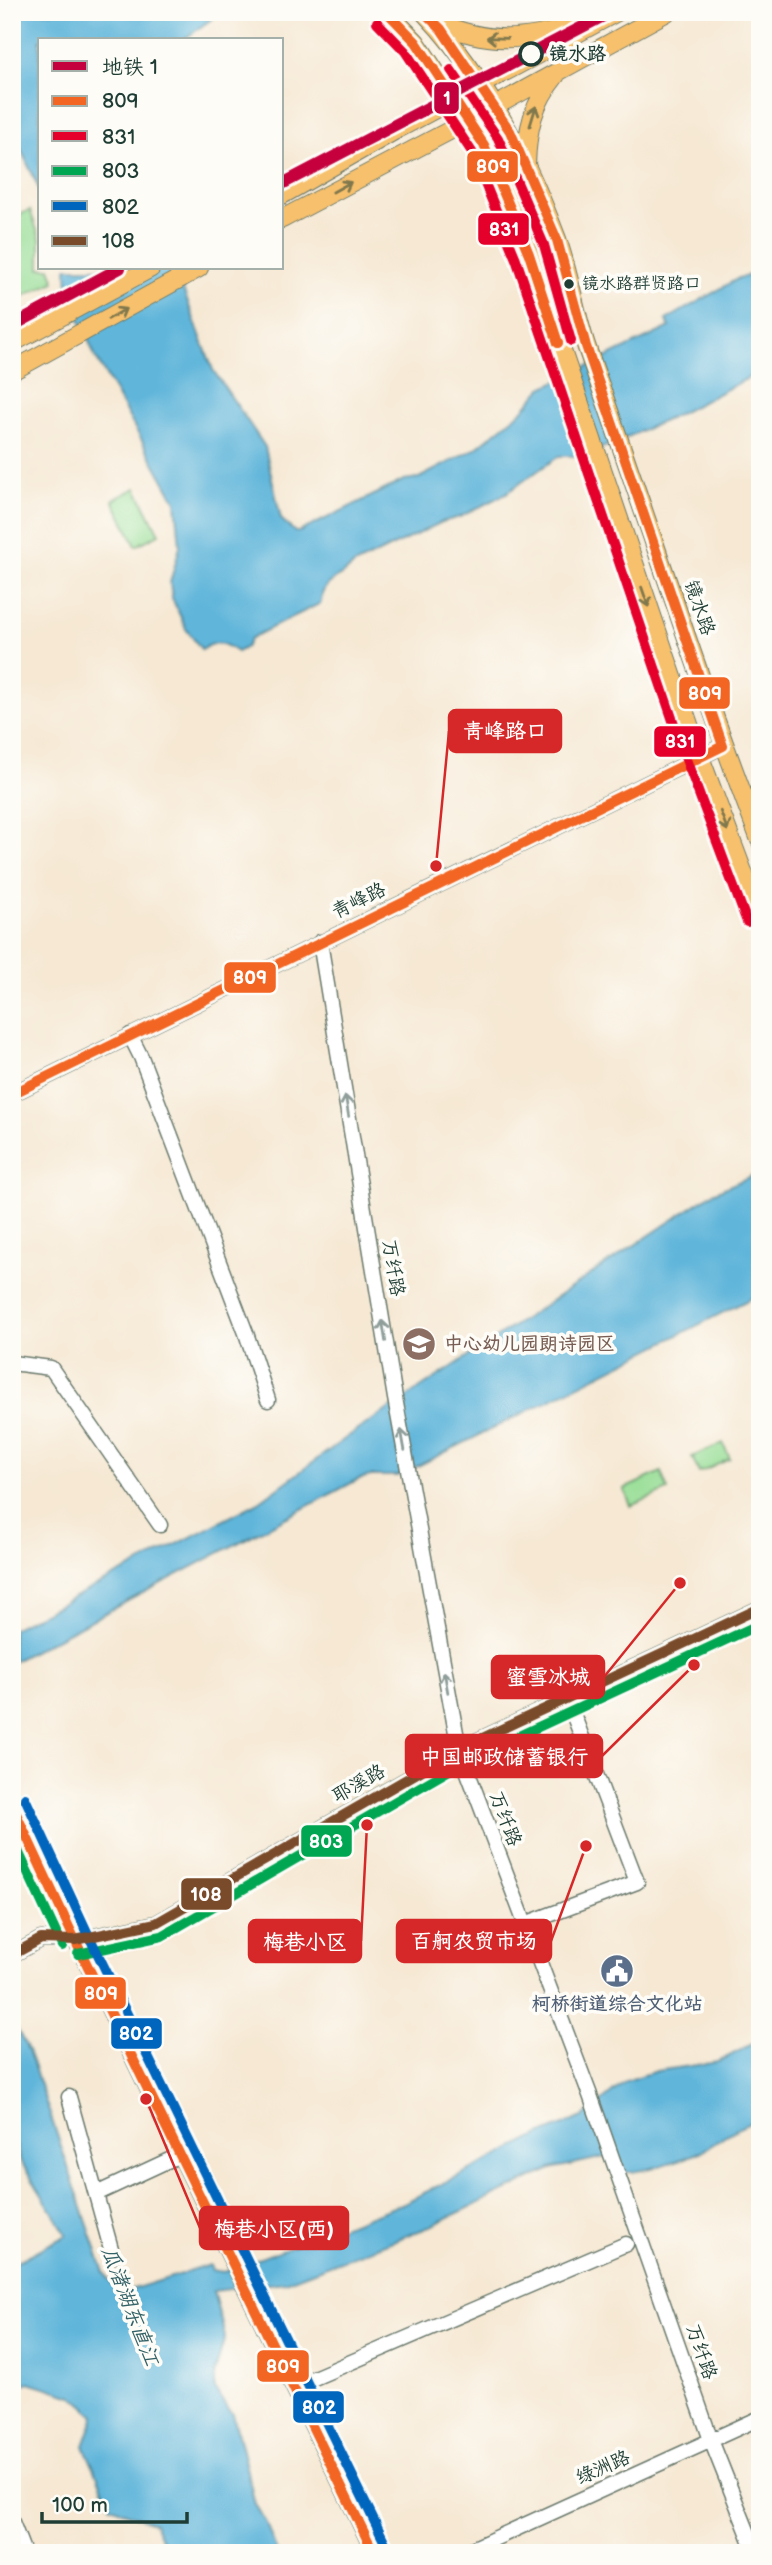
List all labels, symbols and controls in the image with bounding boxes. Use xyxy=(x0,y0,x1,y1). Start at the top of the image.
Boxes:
one-way arrow xyxy=(486,32,509,45)
legend xyxy=(38,38,284,270)
marker: 镜水路 xyxy=(519,42,543,66)
place label: 镜水路 xyxy=(549,43,606,66)
text: 地铁 1 xyxy=(102,55,158,80)
line badge: 1 xyxy=(433,81,460,115)
text: 1 xyxy=(443,88,451,111)
text: 809 xyxy=(102,89,139,114)
one-way arrow xyxy=(528,106,541,128)
text: 831 xyxy=(102,125,135,150)
line badge: 809 xyxy=(466,150,519,183)
text: 809 xyxy=(476,156,510,179)
text: 803 xyxy=(102,159,140,184)
one-way arrow xyxy=(331,180,351,194)
text: 802 xyxy=(102,195,140,220)
line badge: 831 xyxy=(477,212,530,246)
text: 831 xyxy=(489,219,519,242)
text: 108 xyxy=(102,229,135,254)
place label: 镜水路群贤路口 xyxy=(582,274,701,294)
marker: 镜水路群贤路口 xyxy=(562,277,576,291)
one-way arrow xyxy=(106,307,127,320)
street label: 镜水路 xyxy=(679,577,719,639)
one-way arrow xyxy=(639,586,652,608)
line badge: 809 xyxy=(678,676,731,710)
text: 809 xyxy=(688,683,722,706)
callout: 青峰路口 xyxy=(449,710,561,752)
text: 青峰路口 xyxy=(463,719,547,744)
line badge: 831 xyxy=(653,725,707,758)
text: 831 xyxy=(665,731,695,754)
one-way arrow xyxy=(718,810,731,832)
street label: 青峰路 xyxy=(328,878,390,924)
line badge: 809 xyxy=(223,961,277,994)
text: 809 xyxy=(233,967,267,990)
one-way arrow xyxy=(340,1095,353,1118)
street label: 万纤路 xyxy=(377,1238,409,1298)
one-way arrow xyxy=(377,1320,390,1342)
school or university icon: 中心幼儿园朗诗园区 xyxy=(400,1325,438,1363)
place label: 中心幼儿园朗诗园区 xyxy=(444,1333,615,1356)
one-way arrow xyxy=(396,1429,409,1452)
callout: 蜜雪冰城 xyxy=(492,1656,604,1698)
text: 蜜雪冰城 xyxy=(506,1665,590,1690)
one-way arrow xyxy=(439,1671,453,1694)
callout: 中国邮政储蓄银行 xyxy=(406,1735,602,1777)
text: 中国邮政储蓄银行 xyxy=(420,1745,588,1770)
street label: 耶溪路 xyxy=(329,1760,389,1808)
street label: 万纤路 xyxy=(484,1788,526,1850)
line badge: 803 xyxy=(300,1824,353,1858)
text: 803 xyxy=(309,1831,343,1854)
line badge: 108 xyxy=(180,1877,233,1911)
text: 108 xyxy=(190,1884,222,1907)
callout: 梅巷小区 xyxy=(249,1920,361,1962)
callout: 百舸农贸市场 xyxy=(397,1920,551,1962)
text: 百舸农贸市场 xyxy=(411,1929,537,1954)
text: 梅巷小区 xyxy=(263,1930,347,1955)
public building icon: 柯桥街道综合文化站 xyxy=(598,1952,636,1990)
line badge: 809 xyxy=(74,1976,127,2010)
text: 809 xyxy=(84,1983,118,2006)
place label: 柯桥街道综合文化站 xyxy=(531,1993,703,2016)
line badge: 802 xyxy=(110,2017,163,2050)
text: 802 xyxy=(119,2023,154,2046)
callout: 梅巷小区(西) xyxy=(200,2207,348,2249)
text: 梅巷小区(西) xyxy=(214,2217,334,2242)
water label: 瓜渚湖东直江 xyxy=(96,2243,165,2370)
street label: 万纤路 xyxy=(681,2321,721,2383)
line badge: 809 xyxy=(256,2349,310,2383)
text: 809 xyxy=(266,2356,300,2379)
line badge: 802 xyxy=(292,2390,345,2424)
text: 802 xyxy=(302,2397,337,2420)
street label: 绿洲路 xyxy=(572,2446,634,2490)
scale bar xyxy=(42,2481,187,2525)
text: 100 m xyxy=(52,2493,108,2518)

